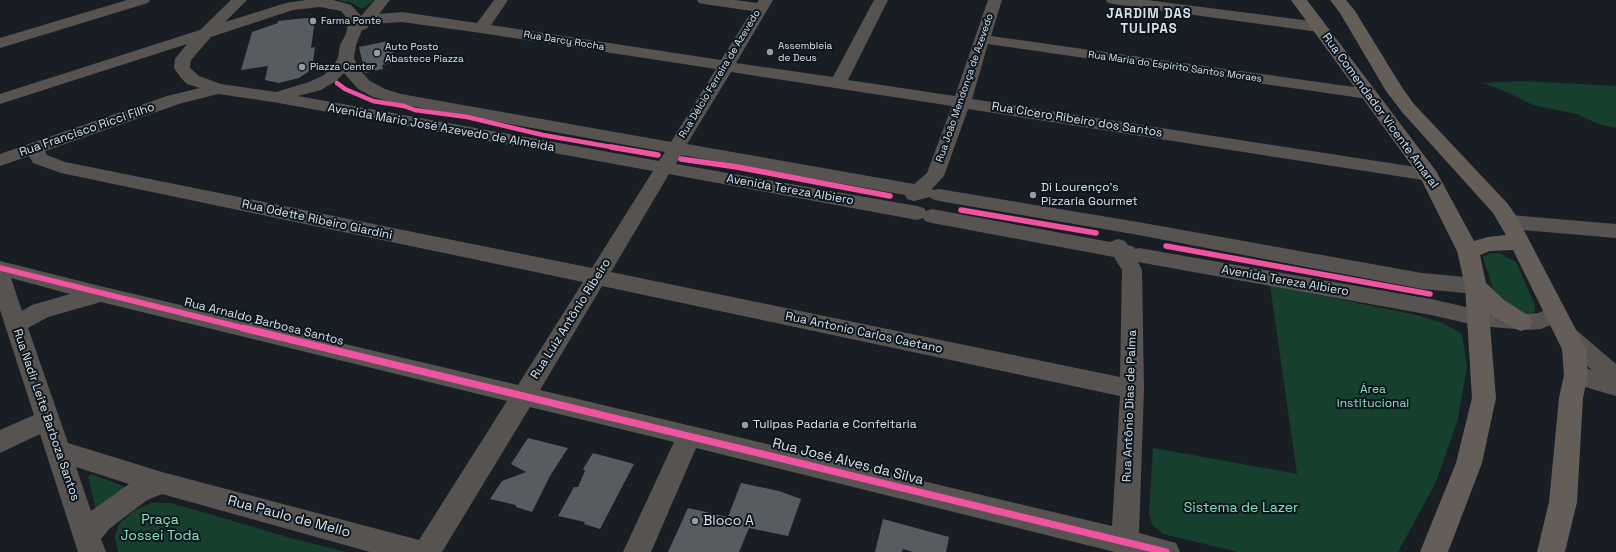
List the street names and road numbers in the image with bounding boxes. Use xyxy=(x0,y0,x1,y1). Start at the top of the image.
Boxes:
street label: Rua Délcio Ferreira de Azevedo xyxy=(677,8,763,140)
street label: Rua João Mendonça de Azevedo xyxy=(934,12,996,164)
street label: Rua Darcy Rocha xyxy=(523,29,605,53)
street label: Rua Comendador Vicente Amaral xyxy=(1319,31,1441,191)
street label: Rua Maria do Espírito Santos Moraes xyxy=(1087,49,1263,85)
street label: Rua Cícero Ribeiro dos Santos xyxy=(991,99,1163,141)
street label: Rua Francisco Ricci Filho xyxy=(17,100,157,160)
street label: Avenida Mario José Azevedo de Almeida xyxy=(326,101,556,155)
street label: Avenida Tereza Albiero xyxy=(725,172,855,208)
street label: Rua Odette Ribeiro Giardini xyxy=(240,197,394,243)
street label: Rua Luiz Antônio Ribeiro xyxy=(528,256,614,382)
street label: Avenida Tereza Albiero xyxy=(1220,263,1350,299)
street label: Rua Arnaldo Barbosa Santos xyxy=(183,295,345,349)
street label: Rua Antonio Carlos Caetano xyxy=(784,309,944,357)
street label: Rua Nadir Leite Barboza Santos xyxy=(10,327,82,503)
street label: Rua Antônio Dias de Palma xyxy=(1120,330,1140,482)
street label: Rua José Alves da Silva xyxy=(771,435,925,489)
street label: Rua Paulo de Mello xyxy=(226,493,352,541)

